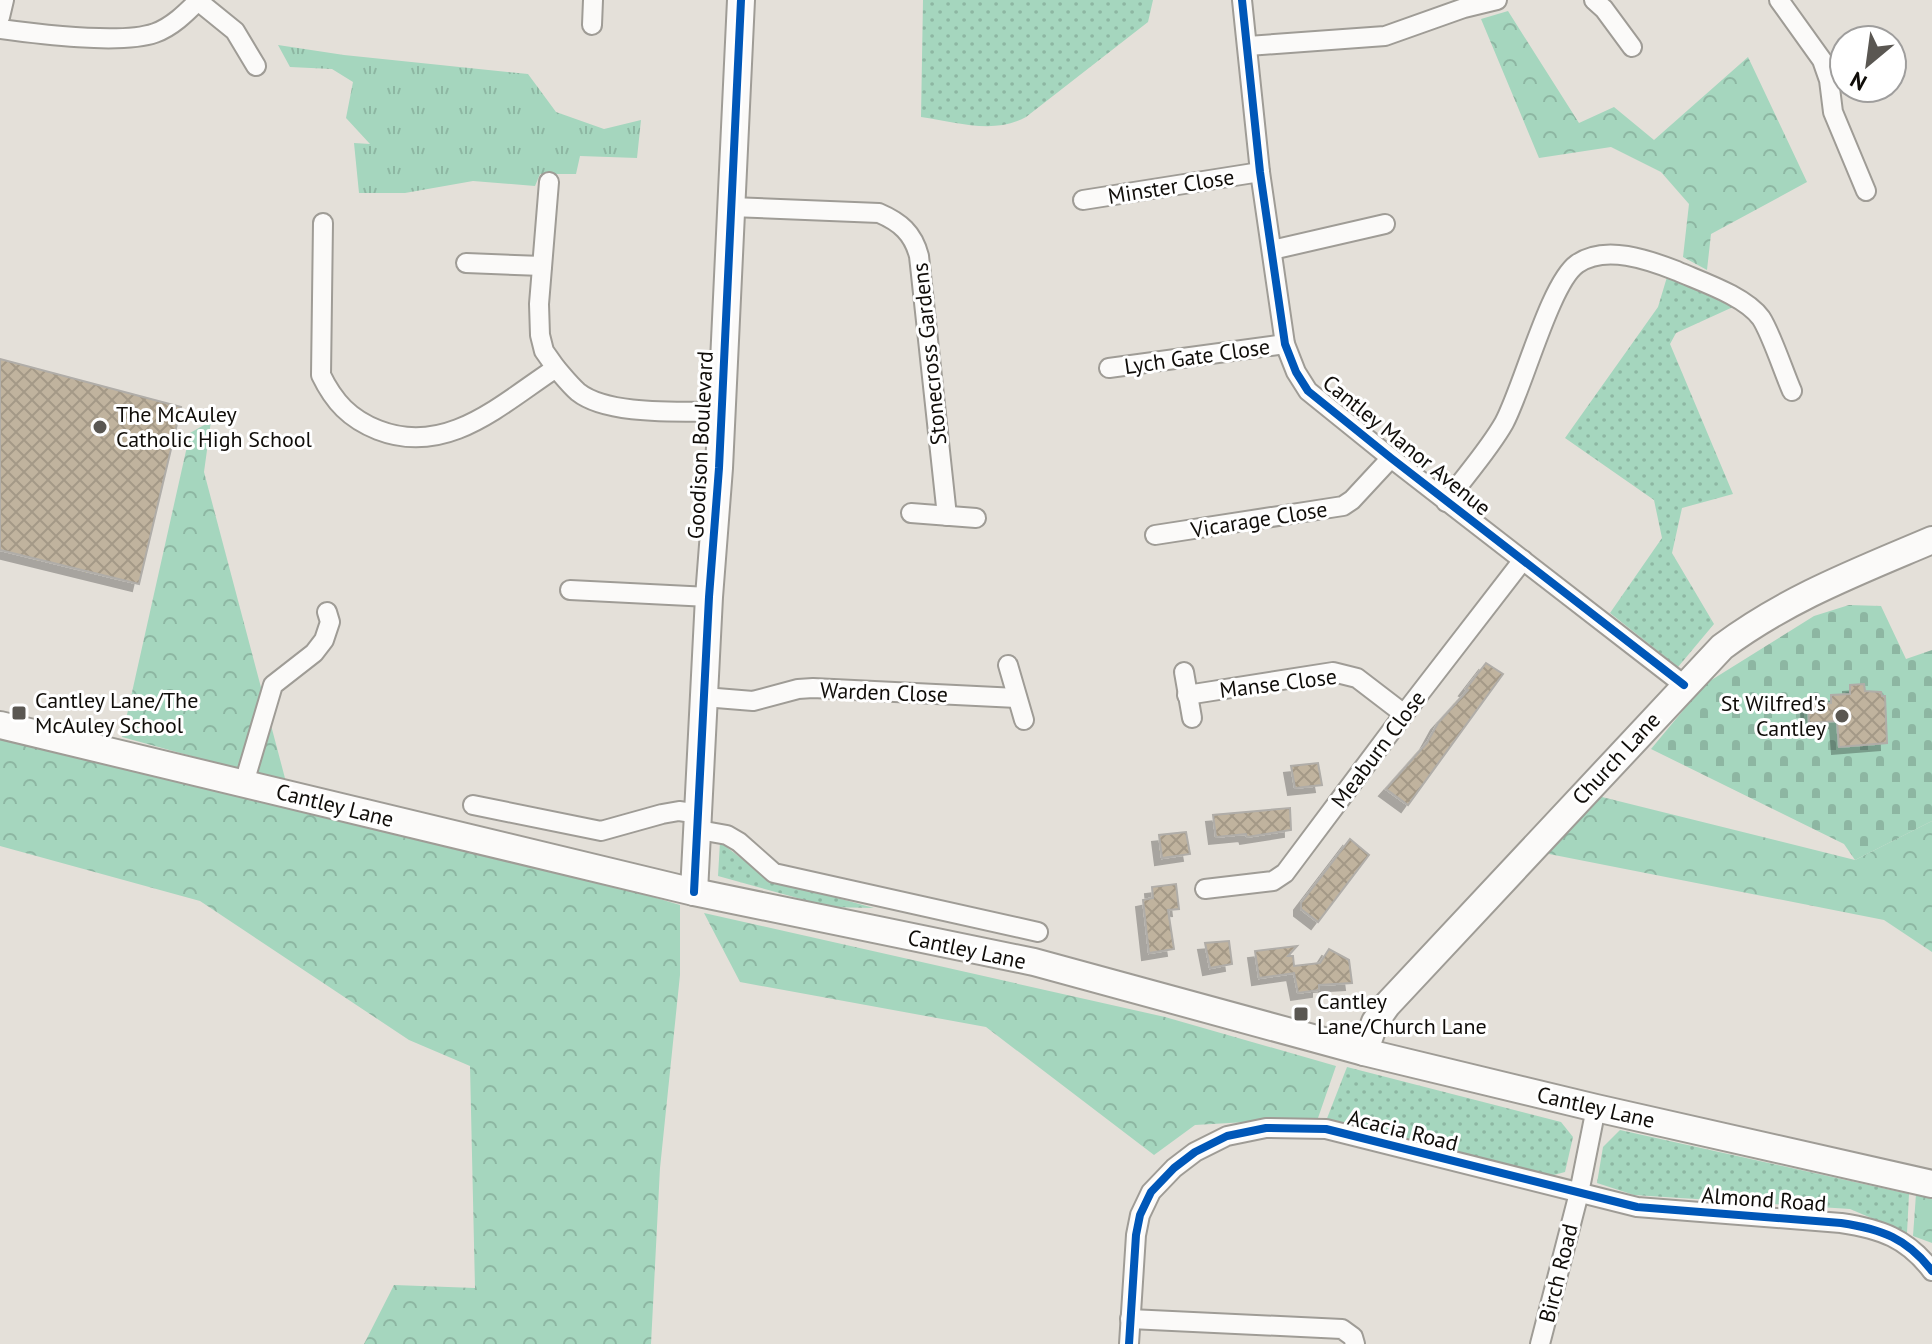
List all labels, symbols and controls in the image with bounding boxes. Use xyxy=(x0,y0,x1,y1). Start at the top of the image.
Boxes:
north arrow xyxy=(1828,24,1908,104)
text: N xyxy=(1845,66,1871,97)
street label: Minster Close xyxy=(1106,162,1236,210)
street label: Stonecross Gardens xyxy=(905,261,953,447)
street label: Lych Gate Close xyxy=(1122,332,1272,380)
street label: Goodison Boulevard xyxy=(681,350,719,540)
street label: Cantley Manor Avenue xyxy=(1317,368,1497,522)
place label: The McAuley Catholic High School xyxy=(116,400,313,453)
marker: The McAuley Catholic High School xyxy=(91,418,109,436)
street label: Vicarage Close xyxy=(1188,494,1329,544)
street label: Manse Close xyxy=(1218,662,1338,704)
street label: Warden Close xyxy=(820,676,948,708)
street label: Meaburn Close xyxy=(1325,685,1431,813)
place label: Cantley Lane/The McAuley School xyxy=(35,686,198,739)
place label: St Wilfred's Cantley xyxy=(1721,689,1827,742)
marker: Cantley Lane/The McAuley School xyxy=(10,704,28,722)
street label: Church Lane xyxy=(1566,706,1666,810)
marker: St Wilfred's Cantley xyxy=(1833,707,1851,725)
street label: Cantley Lane xyxy=(273,777,397,833)
street label: Cantley Lane xyxy=(905,923,1029,975)
place label: Cantley Lane/Church Lane xyxy=(1317,987,1487,1040)
marker: Cantley Lane/Church Lane xyxy=(1292,1005,1310,1023)
street label: Cantley Lane xyxy=(1534,1080,1658,1134)
street label: Acacia Road xyxy=(1345,1103,1461,1157)
street label: Almond Road xyxy=(1701,1181,1827,1217)
street label: Birch Road xyxy=(1532,1221,1584,1325)

